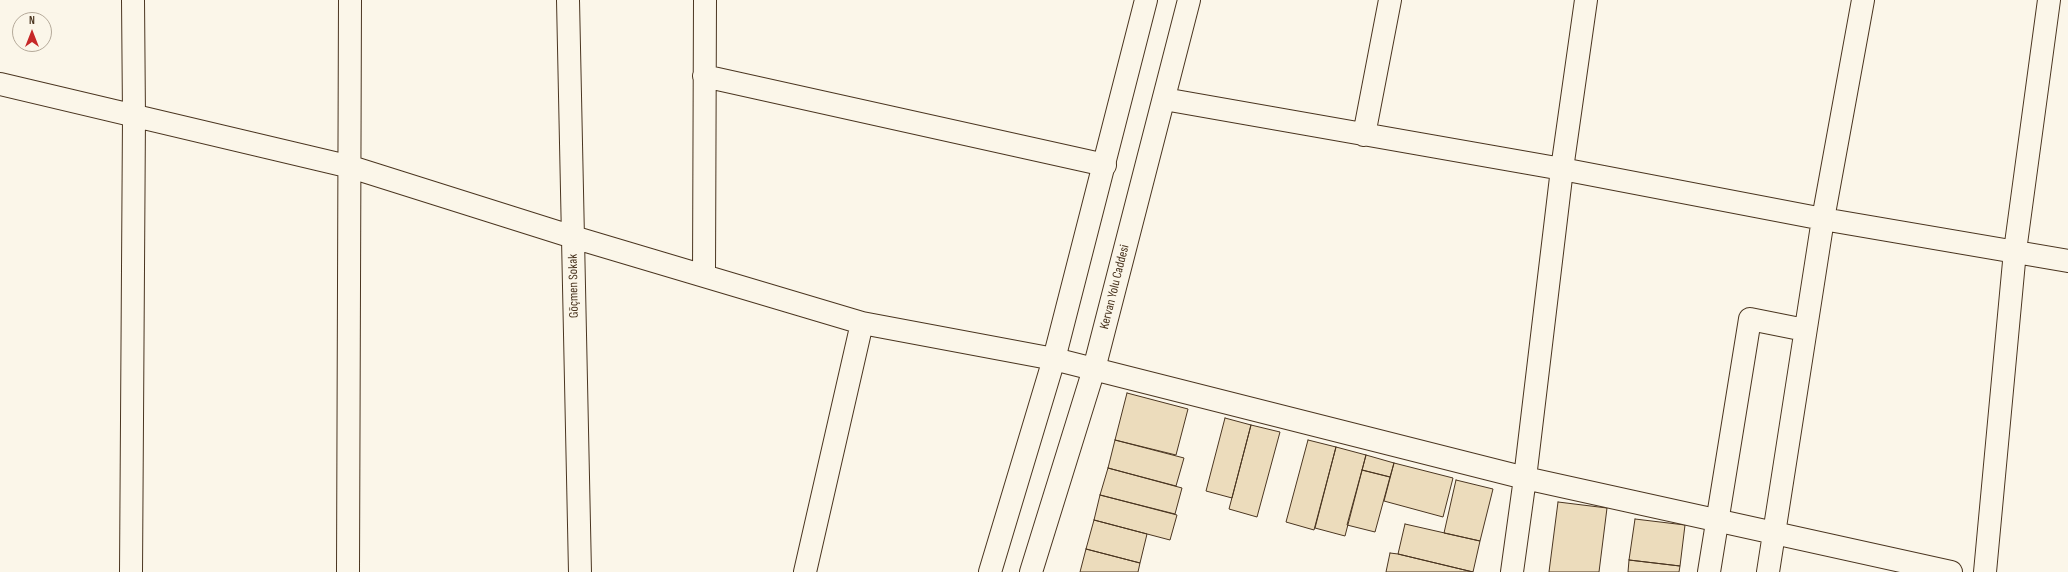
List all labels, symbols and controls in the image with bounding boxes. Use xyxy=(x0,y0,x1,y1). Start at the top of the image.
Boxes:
north arrow xyxy=(12,12,52,52)
text: N xyxy=(29,14,35,27)
street label: Kervan Yolu Caddesi xyxy=(1097,243,1133,331)
street label: Göçmen Sokak xyxy=(566,254,582,318)

